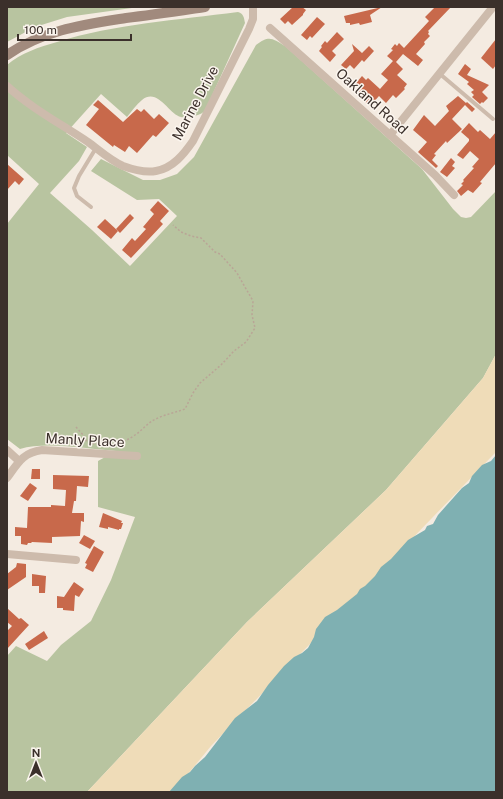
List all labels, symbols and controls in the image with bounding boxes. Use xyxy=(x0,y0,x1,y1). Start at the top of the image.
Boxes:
scale bar xyxy=(18,16,131,42)
text: 100 m xyxy=(24,23,57,37)
street label: Marine Drive xyxy=(169,63,221,143)
street label: Oakland Road xyxy=(333,65,411,137)
street label: Manly Place xyxy=(45,430,125,450)
north arrow xyxy=(16,743,56,783)
text: N xyxy=(32,747,40,759)

